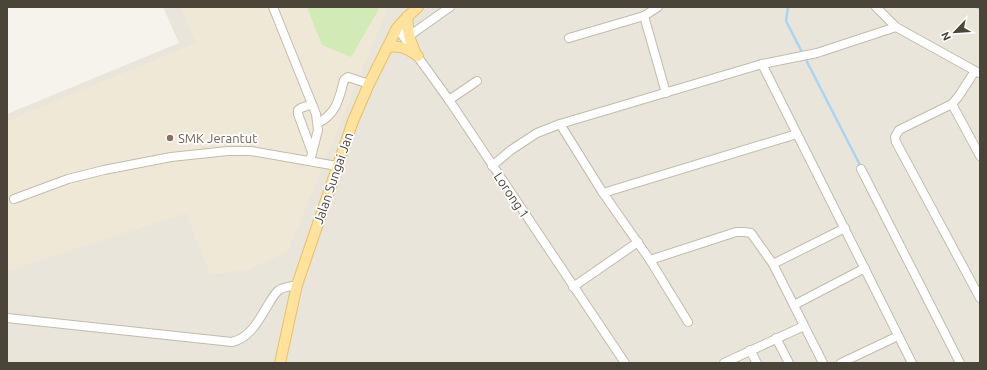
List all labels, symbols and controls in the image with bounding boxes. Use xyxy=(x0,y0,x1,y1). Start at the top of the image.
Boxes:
north arrow xyxy=(935,12,975,52)
text: N xyxy=(939,30,953,42)
street label: Jalan Sungai Jan xyxy=(311,130,355,226)
place label: SMK Jerantut xyxy=(178,131,257,145)
marker: SMK Jerantut xyxy=(165,133,175,143)
street label: Lorong 1 xyxy=(492,170,532,220)

